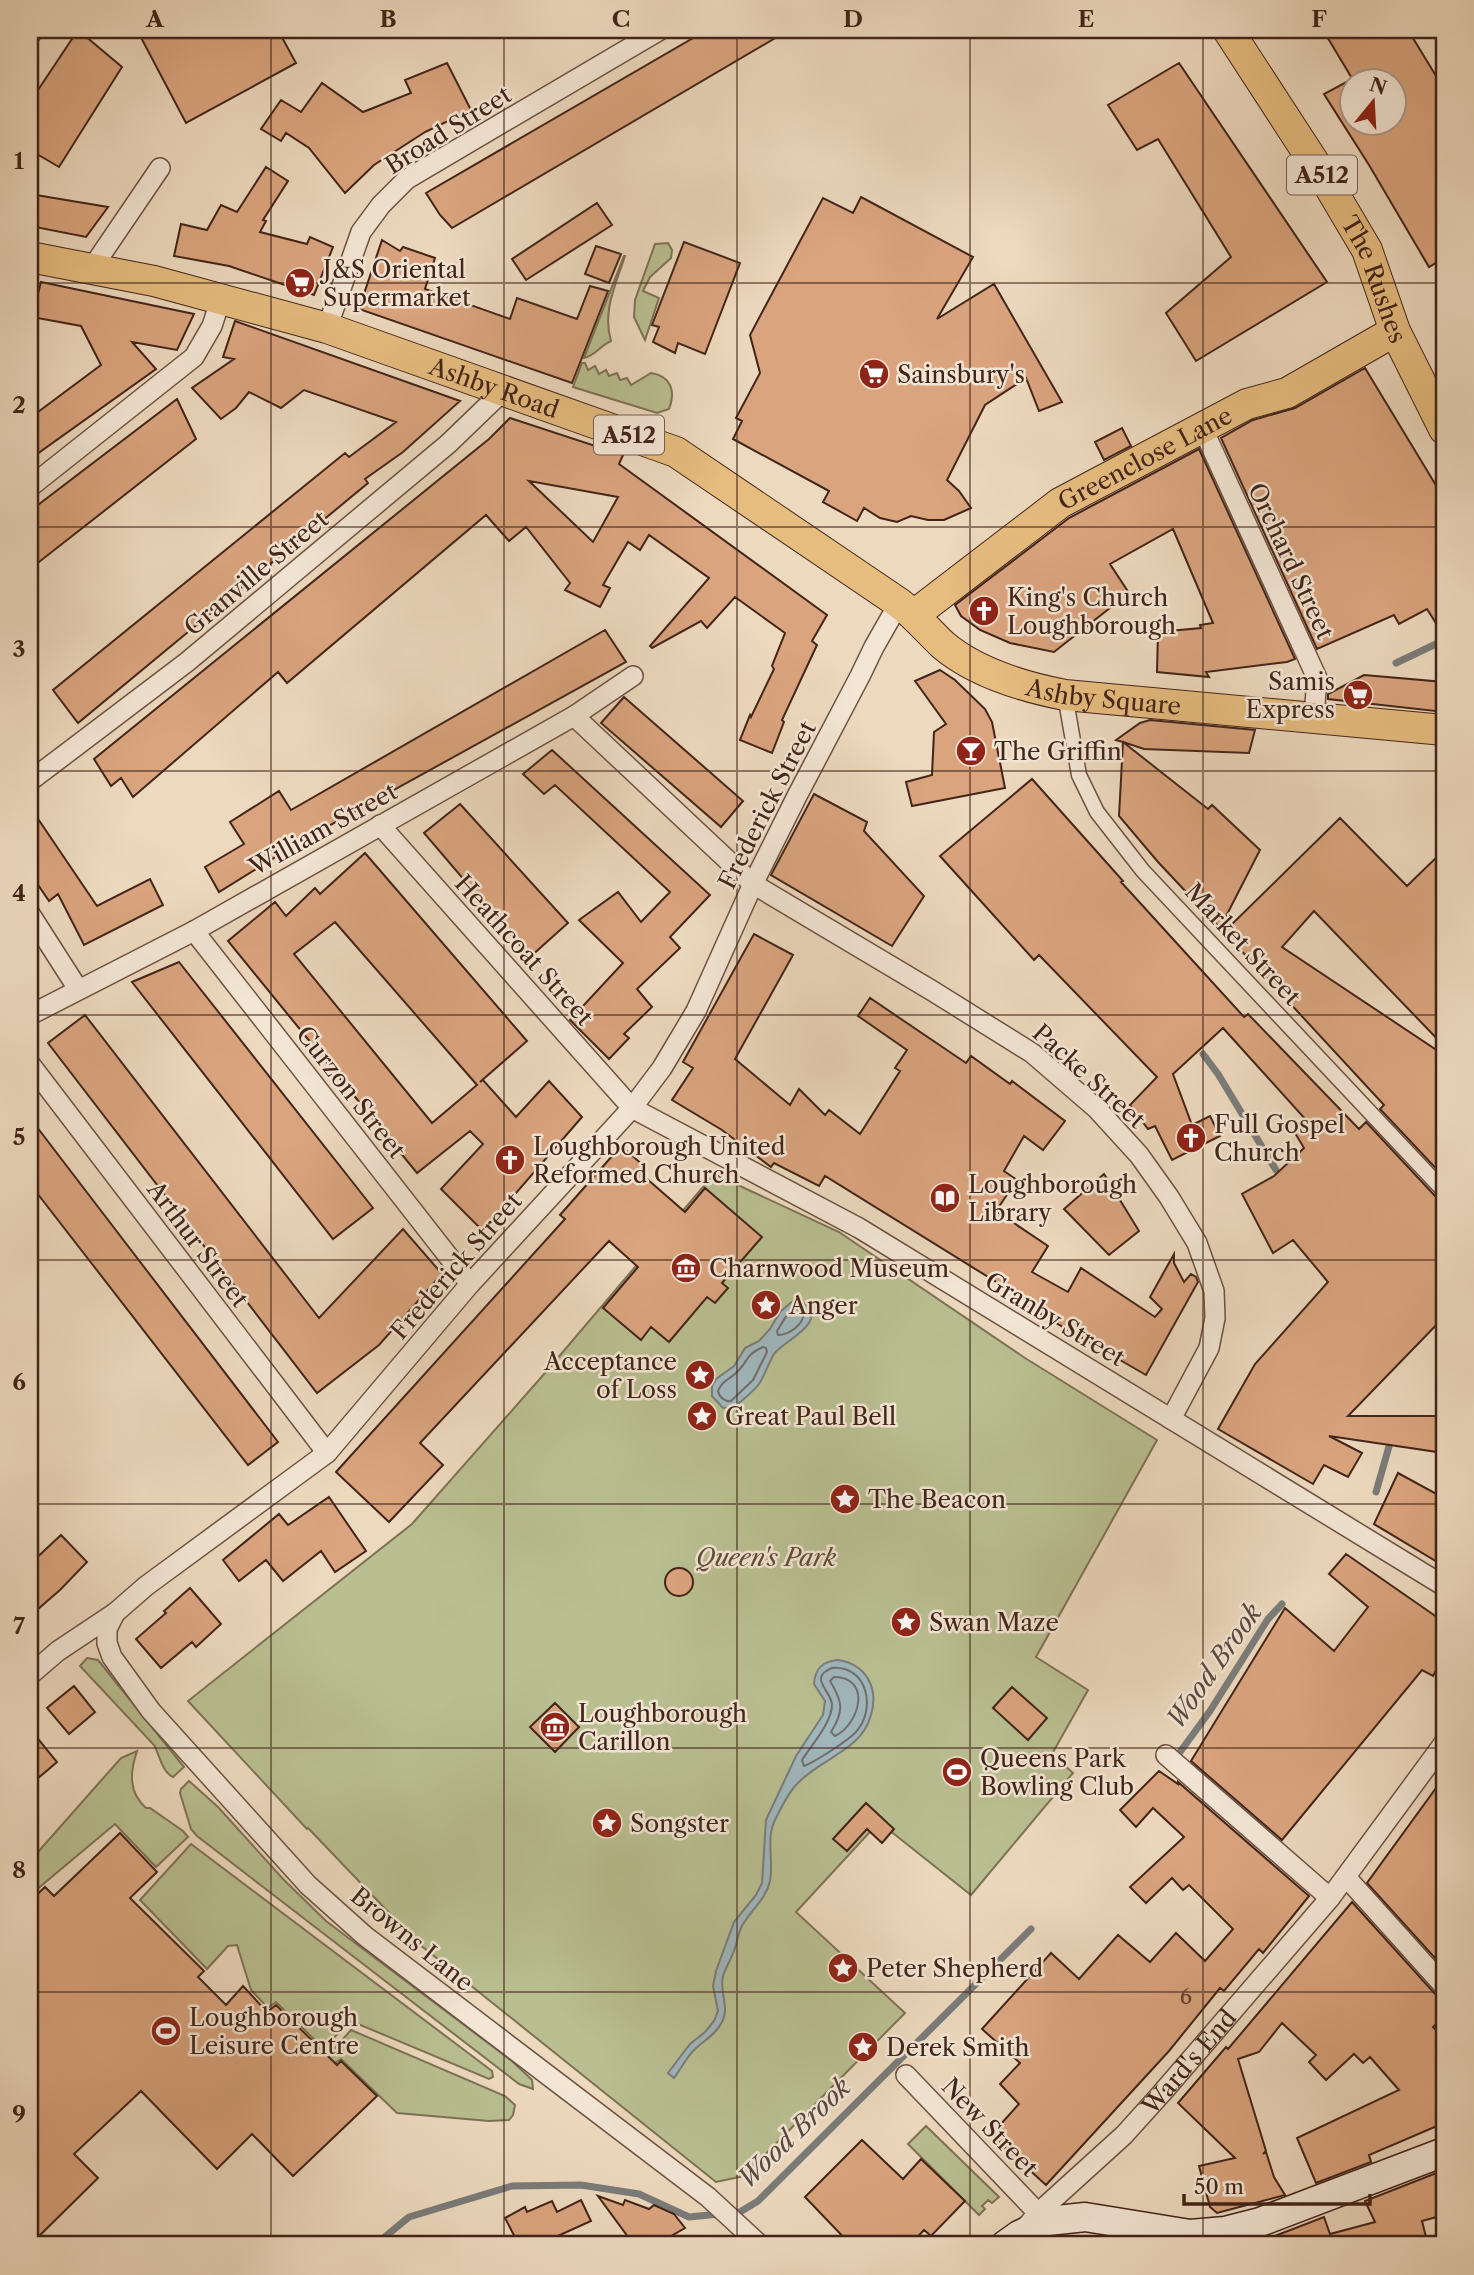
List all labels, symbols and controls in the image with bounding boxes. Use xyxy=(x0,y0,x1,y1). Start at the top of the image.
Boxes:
text: A xyxy=(145,5,165,33)
text: B xyxy=(379,5,397,33)
text: C xyxy=(612,5,630,33)
text: D xyxy=(843,5,863,33)
text: E xyxy=(1078,5,1094,33)
text: F xyxy=(1311,5,1327,33)
north arrow xyxy=(1338,66,1408,136)
text: N xyxy=(1367,73,1390,100)
street label: Broad Street xyxy=(380,80,517,180)
text: 1 xyxy=(14,147,25,175)
road number: A512 xyxy=(1287,156,1357,194)
street label: The Rushes xyxy=(1335,210,1413,348)
place label: J&S Oriental Supermarket xyxy=(319,255,471,312)
supermarket icon: J&S Oriental Supermarket xyxy=(283,266,317,300)
street label: Ashby Road xyxy=(424,351,563,424)
supermarket icon: Sainsbury's xyxy=(857,357,891,391)
place label: Sainsbury's xyxy=(897,360,1025,389)
text: 2 xyxy=(12,391,26,419)
street label: Greenclose Lane xyxy=(1053,400,1237,516)
road number: A512 xyxy=(594,416,664,454)
street label: Orchard Street xyxy=(1242,478,1340,644)
street label: Granville Street xyxy=(178,504,334,642)
place label: King's Church Loughborough xyxy=(1007,583,1176,640)
church icon: King's Church Loughborough xyxy=(967,594,1001,628)
text: 3 xyxy=(13,635,26,663)
place label: Samis Express xyxy=(1246,667,1335,724)
street label: Ashby Square xyxy=(1022,672,1182,720)
supermarket icon: Samis Express xyxy=(1341,678,1375,712)
street label: Frederick Street xyxy=(712,716,822,894)
bar icon: The Griffin xyxy=(954,734,988,768)
place label: The Griffin xyxy=(994,737,1122,766)
street label: William Street xyxy=(243,776,402,882)
street label: Heathcoat Street xyxy=(449,869,600,1032)
street label: Market Street xyxy=(1179,877,1307,1011)
text: 4 xyxy=(12,879,26,907)
street label: Packe Street xyxy=(1027,1018,1152,1134)
street label: Curzon Street xyxy=(290,1020,412,1164)
place label: Full Gospel Church xyxy=(1214,1110,1345,1167)
church icon: Full Gospel Church xyxy=(1174,1121,1208,1155)
text: 5 xyxy=(13,1123,25,1151)
place label: Loughborough United Reformed Church xyxy=(533,1132,786,1189)
church icon: Loughborough United Reformed Church xyxy=(493,1143,527,1177)
place label: Loughborough Library xyxy=(968,1170,1137,1227)
street label: Arthur Street xyxy=(141,1174,255,1313)
library icon: Loughborough Library xyxy=(928,1181,962,1215)
street label: Frederick Street xyxy=(384,1186,528,1345)
museum icon: Charnwood Museum xyxy=(669,1251,703,1285)
place label: Charnwood Museum xyxy=(709,1254,949,1283)
street label: Granby Street xyxy=(980,1266,1131,1372)
place icon: Anger xyxy=(749,1288,783,1322)
place label: Anger xyxy=(788,1291,858,1320)
place label: Acceptance of Loss xyxy=(543,1347,677,1404)
place icon: Acceptance of Loss xyxy=(683,1358,717,1392)
text: 6 xyxy=(12,1368,26,1396)
place icon: Great Paul Bell xyxy=(685,1399,719,1433)
place label: Great Paul Bell xyxy=(725,1402,896,1431)
place icon: The Beacon xyxy=(828,1482,862,1516)
place label: The Beacon xyxy=(868,1485,1006,1514)
park label: Queen's Park xyxy=(696,1543,837,1572)
water label: Wood Brook xyxy=(1159,1597,1269,1735)
place icon: Swan Maze xyxy=(889,1605,923,1639)
place label: Swan Maze xyxy=(929,1608,1059,1637)
text: 7 xyxy=(13,1612,25,1640)
place label: Loughborough Carillon xyxy=(578,1699,747,1756)
museum icon: Loughborough Carillon xyxy=(538,1710,572,1744)
place label: Queens Park Bowling Club xyxy=(980,1744,1134,1801)
sports icon: Queens Park Bowling Club xyxy=(940,1755,974,1789)
place icon: Songster xyxy=(590,1806,624,1840)
place label: Songster xyxy=(630,1809,729,1838)
text: 8 xyxy=(12,1856,26,1884)
street label: Browns Lane xyxy=(345,1881,479,1997)
place icon: Peter Shepherd xyxy=(826,1951,860,1985)
place label: Peter Shepherd xyxy=(866,1954,1044,1983)
house number: 6 xyxy=(1180,1984,1192,2009)
place label: Loughborough Leisure Centre xyxy=(189,2003,359,2060)
street label: Ward's End xyxy=(1135,2003,1242,2121)
sports icon: Loughborough Leisure Centre xyxy=(149,2014,183,2048)
place icon: Derek Smith xyxy=(846,2030,880,2064)
place label: Derek Smith xyxy=(886,2033,1029,2062)
water label: Wood Brook xyxy=(731,2071,858,2195)
street label: New Street xyxy=(936,2072,1044,2183)
text: 9 xyxy=(12,2100,26,2128)
scale bar xyxy=(1184,2163,1369,2207)
text: 50 m xyxy=(1194,2174,1244,2199)

